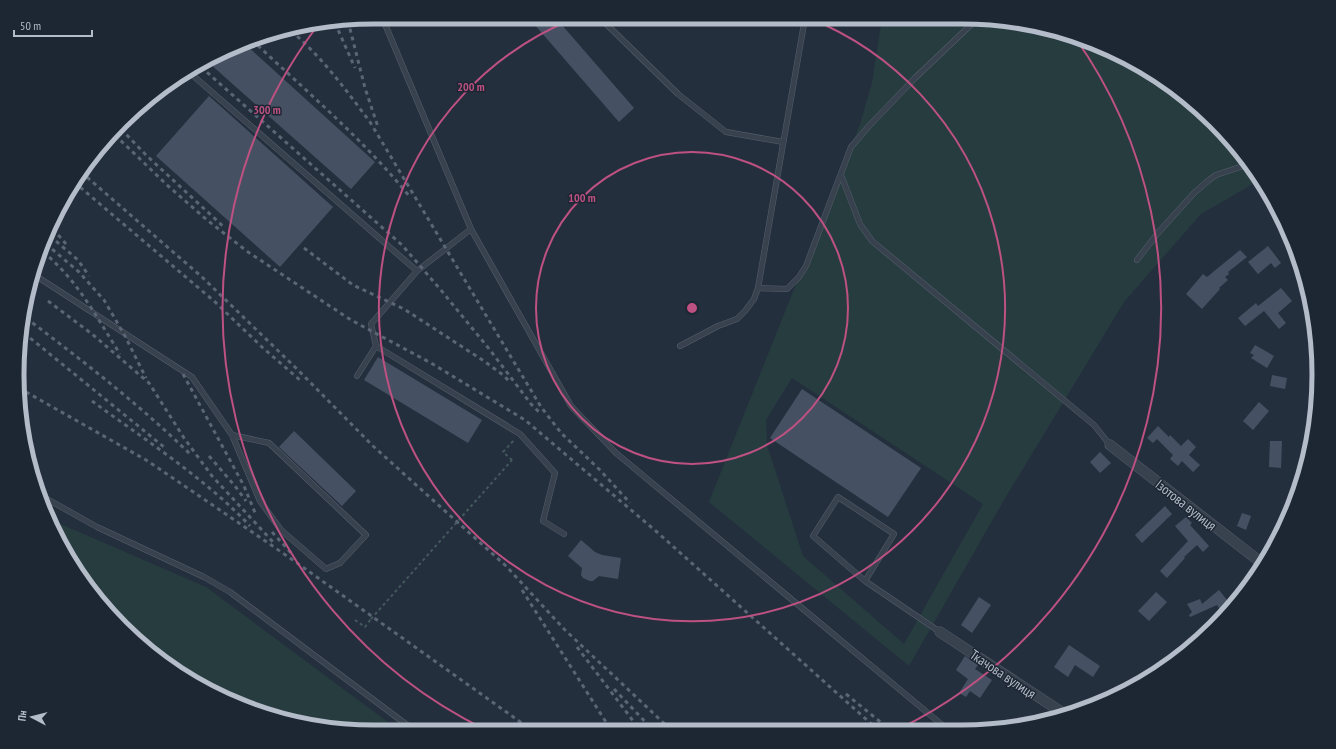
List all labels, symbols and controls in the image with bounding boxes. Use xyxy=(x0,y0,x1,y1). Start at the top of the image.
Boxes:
scale bar xyxy=(14,12,92,38)
text: 50 m xyxy=(20,18,41,33)
text: 200 m xyxy=(457,79,485,94)
text: 300 m xyxy=(253,102,281,117)
text: 100 m xyxy=(568,190,596,205)
centre of rings xyxy=(685,301,699,315)
street label: Ізотова вулиця xyxy=(1152,475,1220,535)
street label: Ткачова вулиця xyxy=(966,645,1040,703)
north arrow xyxy=(12,697,52,737)
text: Пн xyxy=(14,710,30,722)

